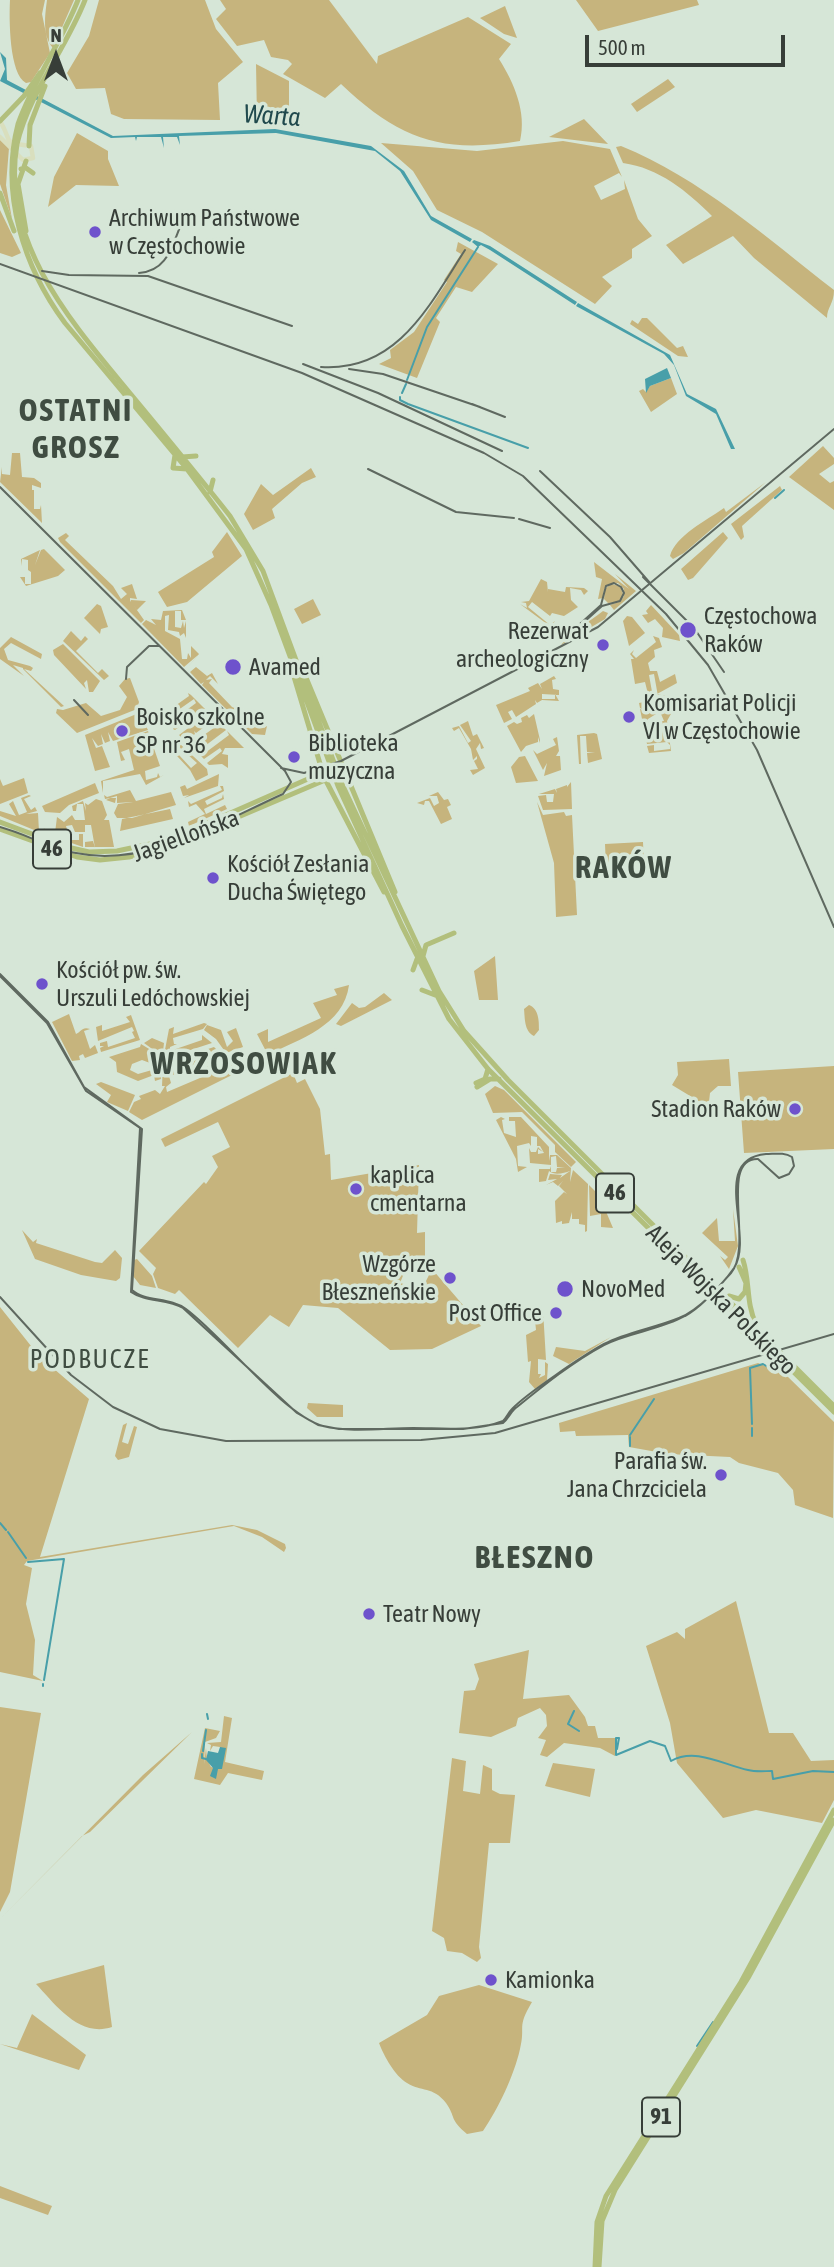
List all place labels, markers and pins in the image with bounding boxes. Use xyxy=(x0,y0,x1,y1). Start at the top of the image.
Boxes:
place label: Archiwum Państwowe w Częstochowie xyxy=(109,204,300,260)
marker: Archiwum Państwowe w Częstochowie xyxy=(87,224,103,240)
place label: Częstochowa Raków xyxy=(704,602,817,658)
place label: Rezerwat archeologiczny xyxy=(456,617,589,673)
marker: Częstochowa Raków xyxy=(678,620,698,640)
marker: Rezerwat archeologiczny xyxy=(595,637,611,653)
place label: Avamed xyxy=(249,653,321,681)
marker: Avamed xyxy=(223,657,243,677)
place label: Komisariat Policji VI w Częstochowie xyxy=(643,689,801,745)
place label: Boisko szkolne SP nr 36 xyxy=(136,703,265,759)
marker: Komisariat Policji VI w Częstochowie xyxy=(621,709,637,725)
marker: Boisko szkolne SP nr 36 xyxy=(114,723,130,739)
place label: Biblioteka muzyczna xyxy=(308,729,399,785)
marker: Biblioteka muzyczna xyxy=(286,749,302,765)
place label: Kościół Zesłania Ducha Świętego xyxy=(227,850,369,906)
marker: Kościół Zesłania Ducha Świętego xyxy=(205,870,221,886)
place label: Kościół pw. św. Urszuli Ledóchowskiej xyxy=(56,956,250,1012)
marker: Kościół pw. św. Urszuli Ledóchowskiej xyxy=(34,976,50,992)
place label: Stadion Raków xyxy=(651,1095,781,1123)
marker: Stadion Raków xyxy=(787,1101,803,1117)
place label: kaplica cmentarna xyxy=(370,1161,467,1217)
marker: kaplica cmentarna xyxy=(348,1181,364,1197)
place label: Wzgórze Błeszneńskie xyxy=(322,1250,436,1306)
marker: Wzgórze Błeszneńskie xyxy=(442,1270,458,1286)
place label: NovoMed xyxy=(581,1275,665,1303)
marker: NovoMed xyxy=(555,1279,575,1299)
place label: Post Office xyxy=(448,1299,542,1327)
marker: Post Office xyxy=(548,1305,564,1321)
place label: Parafia św. Jana Chrzciciela xyxy=(567,1447,707,1503)
marker: Parafia św. Jana Chrzciciela xyxy=(713,1467,729,1483)
place label: Teatr Nowy xyxy=(383,1600,481,1628)
marker: Teatr Nowy xyxy=(361,1606,377,1622)
place label: Kamionka xyxy=(505,1966,595,1994)
marker: Kamionka xyxy=(483,1972,499,1988)

